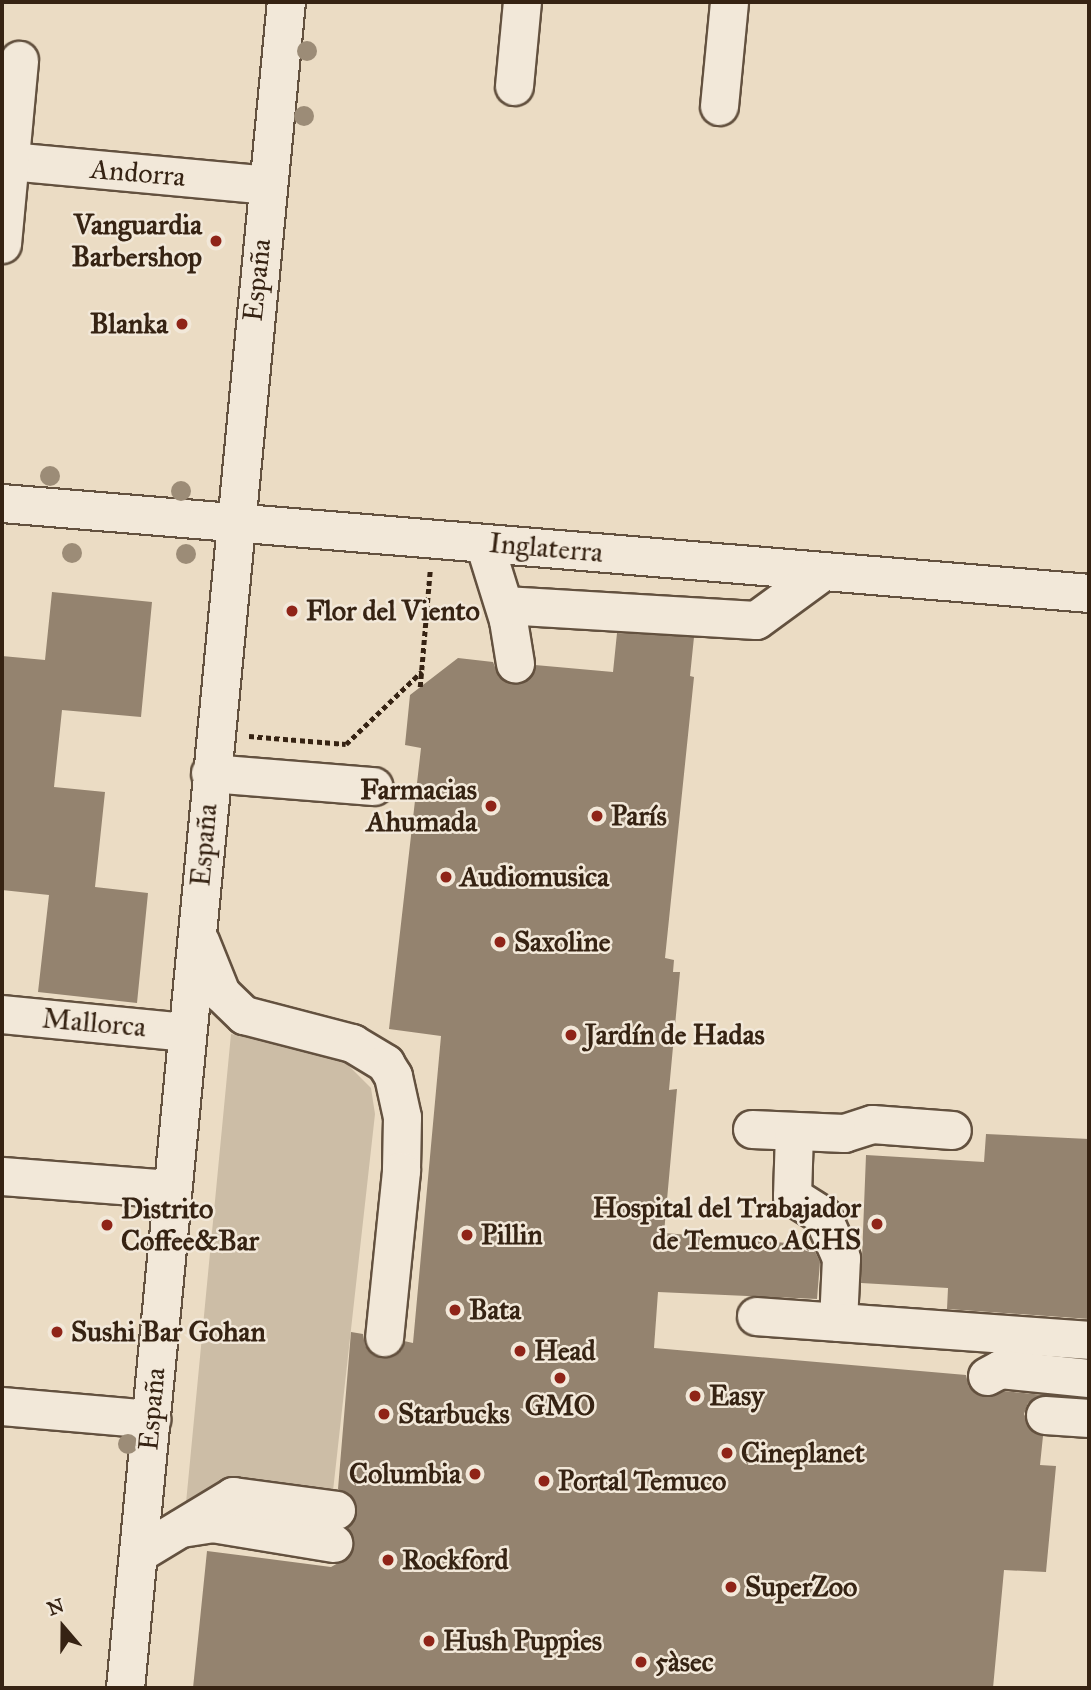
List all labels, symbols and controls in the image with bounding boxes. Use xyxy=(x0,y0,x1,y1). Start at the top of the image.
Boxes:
street label: Andorra xyxy=(89,152,187,194)
place label: Vanguardia Barbershop xyxy=(71,208,202,274)
marker: Vanguardia Barbershop xyxy=(208,233,224,249)
street label: España xyxy=(236,237,278,323)
place label: Blanka xyxy=(90,307,168,341)
marker: Blanka xyxy=(174,316,190,332)
street label: Inglaterra xyxy=(488,526,604,570)
place label: Flor del Viento xyxy=(306,594,480,628)
marker: Flor del Viento xyxy=(284,603,300,619)
place label: Farmacias Ahumada xyxy=(360,773,477,839)
marker: Farmacias Ahumada xyxy=(483,798,499,814)
place label: París xyxy=(611,799,667,833)
street label: España xyxy=(184,802,224,888)
marker: París xyxy=(589,808,605,824)
place label: Audiomusica xyxy=(460,860,609,894)
marker: Audiomusica xyxy=(438,869,454,885)
place label: Saxoline xyxy=(514,925,610,959)
marker: Saxoline xyxy=(492,934,508,950)
street label: Mallorca xyxy=(41,1002,147,1044)
place label: Jardín de Hadas xyxy=(585,1018,765,1052)
marker: Jardín de Hadas xyxy=(563,1027,579,1043)
place label: Hospital del Trabajador de Temuco ACHS xyxy=(593,1191,861,1257)
place label: Distrito Coffee&Bar xyxy=(121,1192,259,1258)
marker: Hospital del Trabajador de Temuco ACHS xyxy=(867,1214,887,1234)
marker: Distrito Coffee&Bar xyxy=(99,1217,115,1233)
place label: Pillin xyxy=(481,1218,543,1252)
marker: Pillin xyxy=(459,1227,475,1243)
place label: Bata xyxy=(469,1293,521,1327)
marker: Bata xyxy=(447,1302,463,1318)
place label: Sushi Bar Gohan xyxy=(71,1315,266,1349)
marker: Sushi Bar Gohan xyxy=(49,1324,65,1340)
place label: Head xyxy=(534,1334,595,1368)
marker: Head xyxy=(512,1343,528,1359)
street label: España xyxy=(132,1366,172,1452)
marker: GMO xyxy=(552,1370,568,1386)
place label: Easy xyxy=(709,1379,764,1413)
marker: Easy xyxy=(687,1388,703,1404)
place label: GMO xyxy=(525,1389,595,1423)
place label: Starbucks xyxy=(398,1397,510,1431)
marker: Starbucks xyxy=(376,1406,392,1422)
place label: Cineplanet xyxy=(741,1436,865,1470)
marker: Cineplanet xyxy=(719,1445,735,1461)
place label: Columbia xyxy=(349,1457,461,1491)
place label: Portal Temuco xyxy=(558,1464,726,1498)
marker: Columbia xyxy=(467,1466,483,1482)
marker: Portal Temuco xyxy=(536,1473,552,1489)
place label: Rockford xyxy=(402,1543,508,1577)
marker: Rockford xyxy=(380,1552,396,1568)
place label: SuperZoo xyxy=(745,1570,857,1604)
marker: SuperZoo xyxy=(723,1579,739,1595)
north arrow xyxy=(28,1592,98,1662)
text: N xyxy=(44,1593,67,1620)
place label: Hush Puppies xyxy=(443,1624,602,1658)
marker: Hush Puppies xyxy=(421,1633,437,1649)
place label: 5àsec xyxy=(655,1645,714,1679)
marker: 5àsec xyxy=(633,1654,649,1670)

